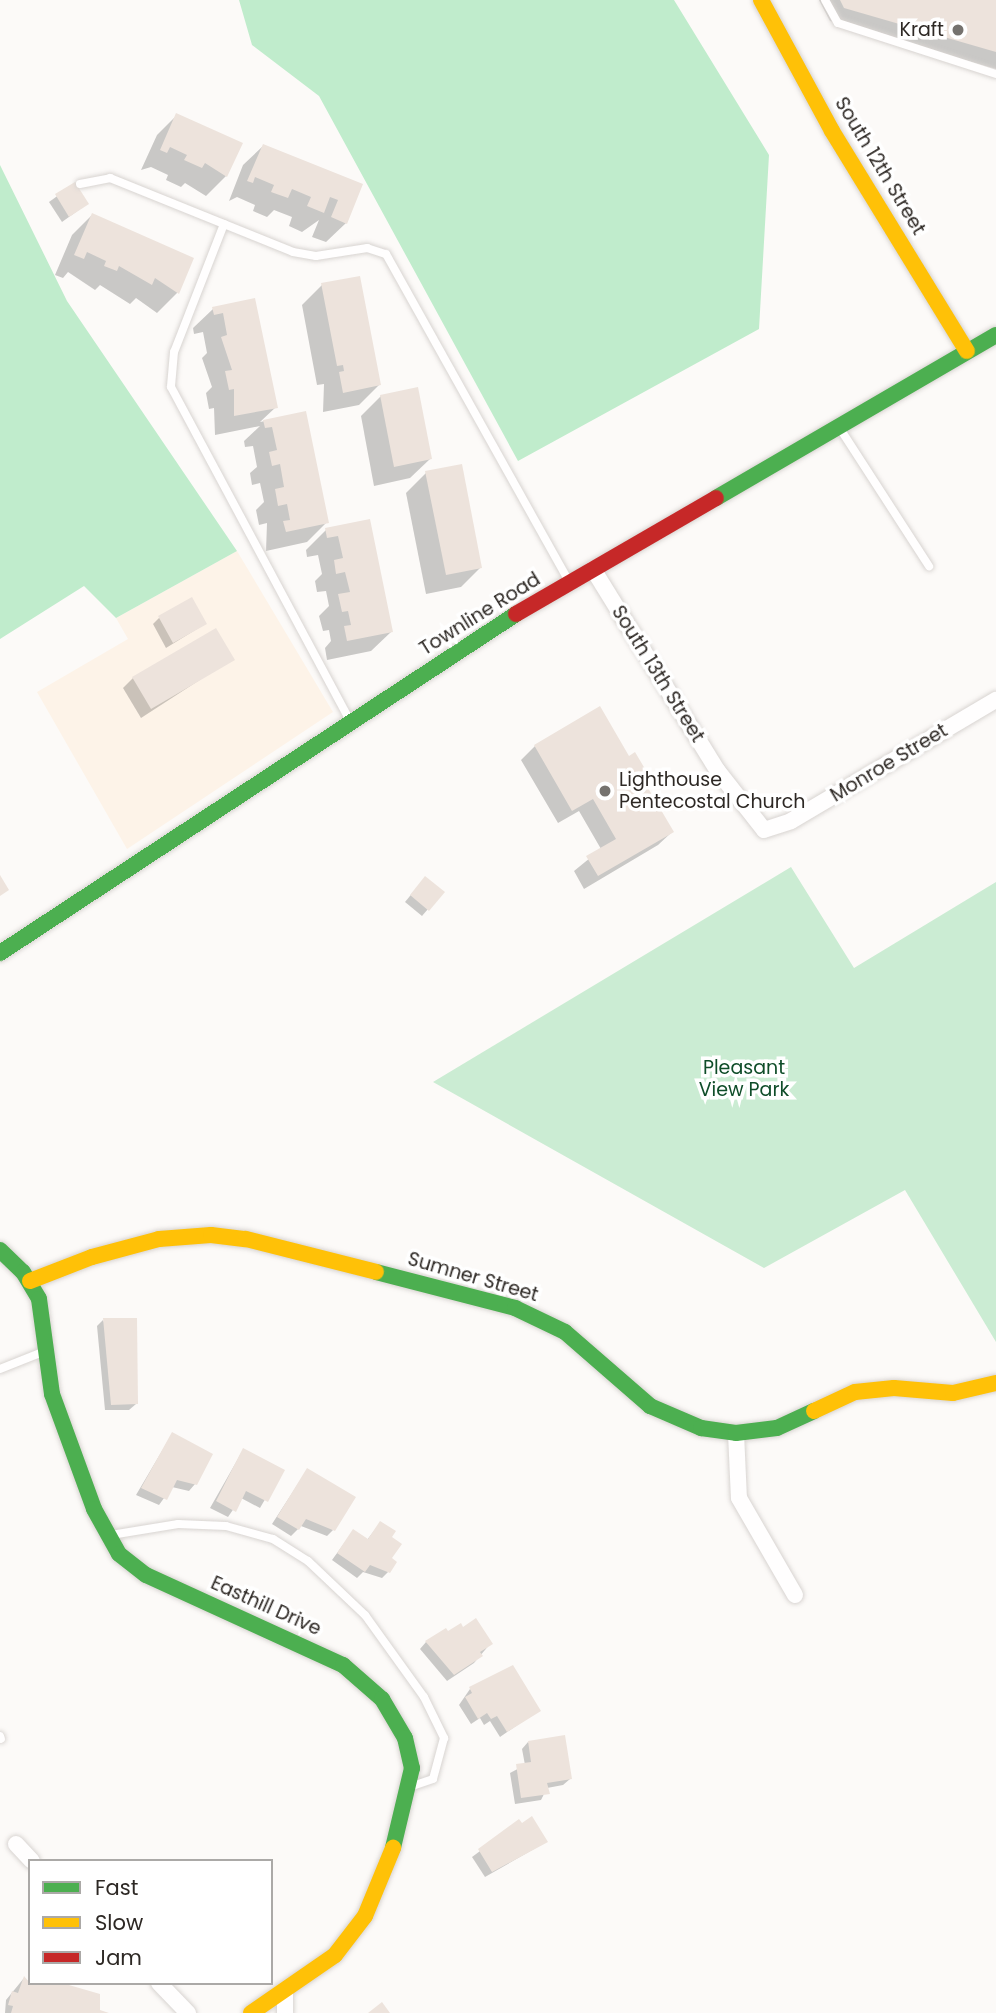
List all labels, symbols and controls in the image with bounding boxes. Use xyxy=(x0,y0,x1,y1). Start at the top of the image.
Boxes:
place label: Kraft xyxy=(900,19,944,41)
marker: Kraft xyxy=(950,22,966,38)
street label: South 12th Street xyxy=(830,93,930,239)
street label: Townline Road xyxy=(415,568,545,660)
street label: South 13th Street xyxy=(607,602,709,746)
street label: Monroe Street xyxy=(826,719,952,807)
place label: Lighthouse Pentecostal Church xyxy=(619,769,806,813)
marker: Lighthouse Pentecostal Church xyxy=(597,783,613,799)
park label: Pleasant View Park xyxy=(699,1057,789,1101)
street label: Sumner Street xyxy=(405,1247,541,1307)
street label: Easthill Drive xyxy=(207,1572,325,1640)
legend xyxy=(28,1859,273,1985)
text: Fast xyxy=(95,1873,138,1902)
text: Slow xyxy=(95,1908,143,1937)
text: Jam xyxy=(95,1943,142,1972)

